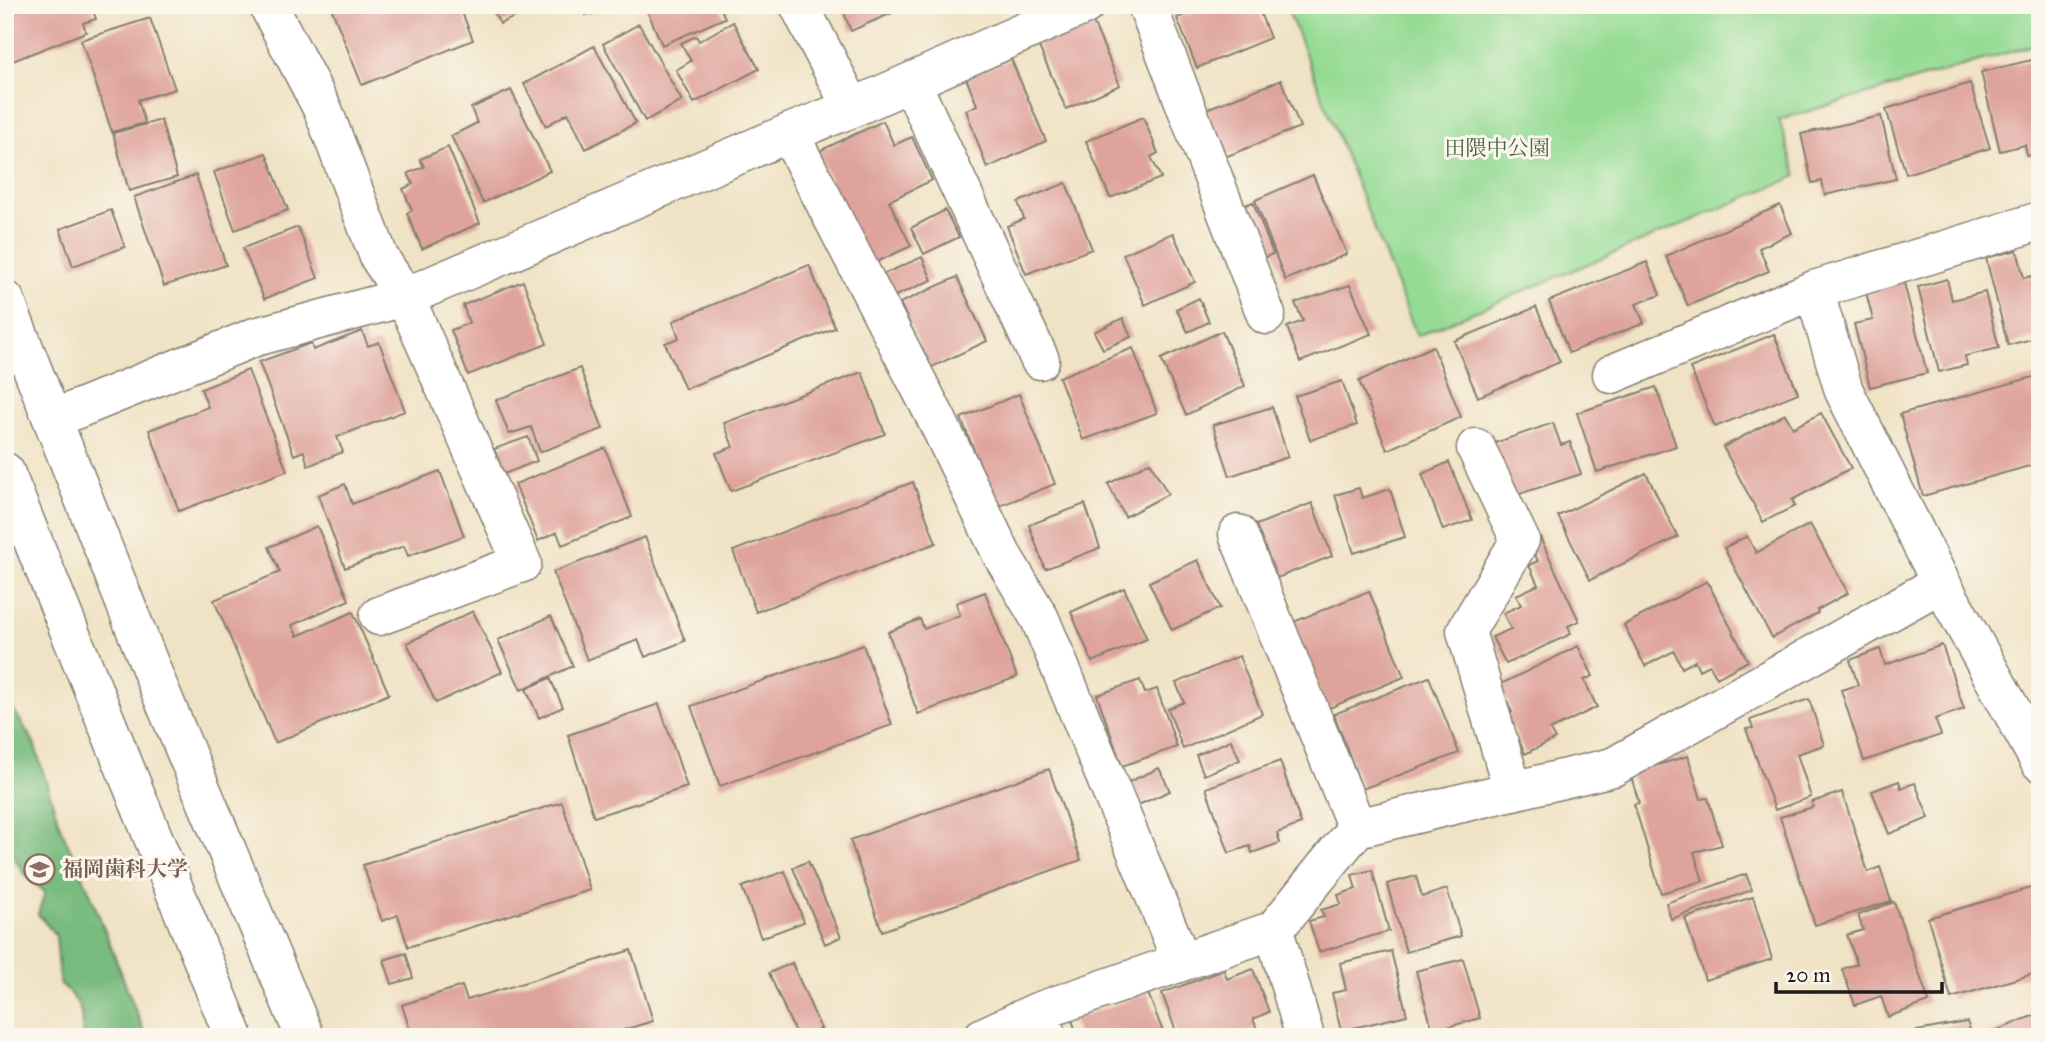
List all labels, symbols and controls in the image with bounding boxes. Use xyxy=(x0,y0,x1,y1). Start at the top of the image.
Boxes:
park label: 田隈中公園 xyxy=(1445,135,1550,161)
school or university icon: 福岡歯科大学 xyxy=(22,852,56,886)
place label: 福岡歯科大学 xyxy=(62,856,188,882)
scale bar xyxy=(1776,951,1942,995)
text: 20 m xyxy=(1786,962,1831,988)

